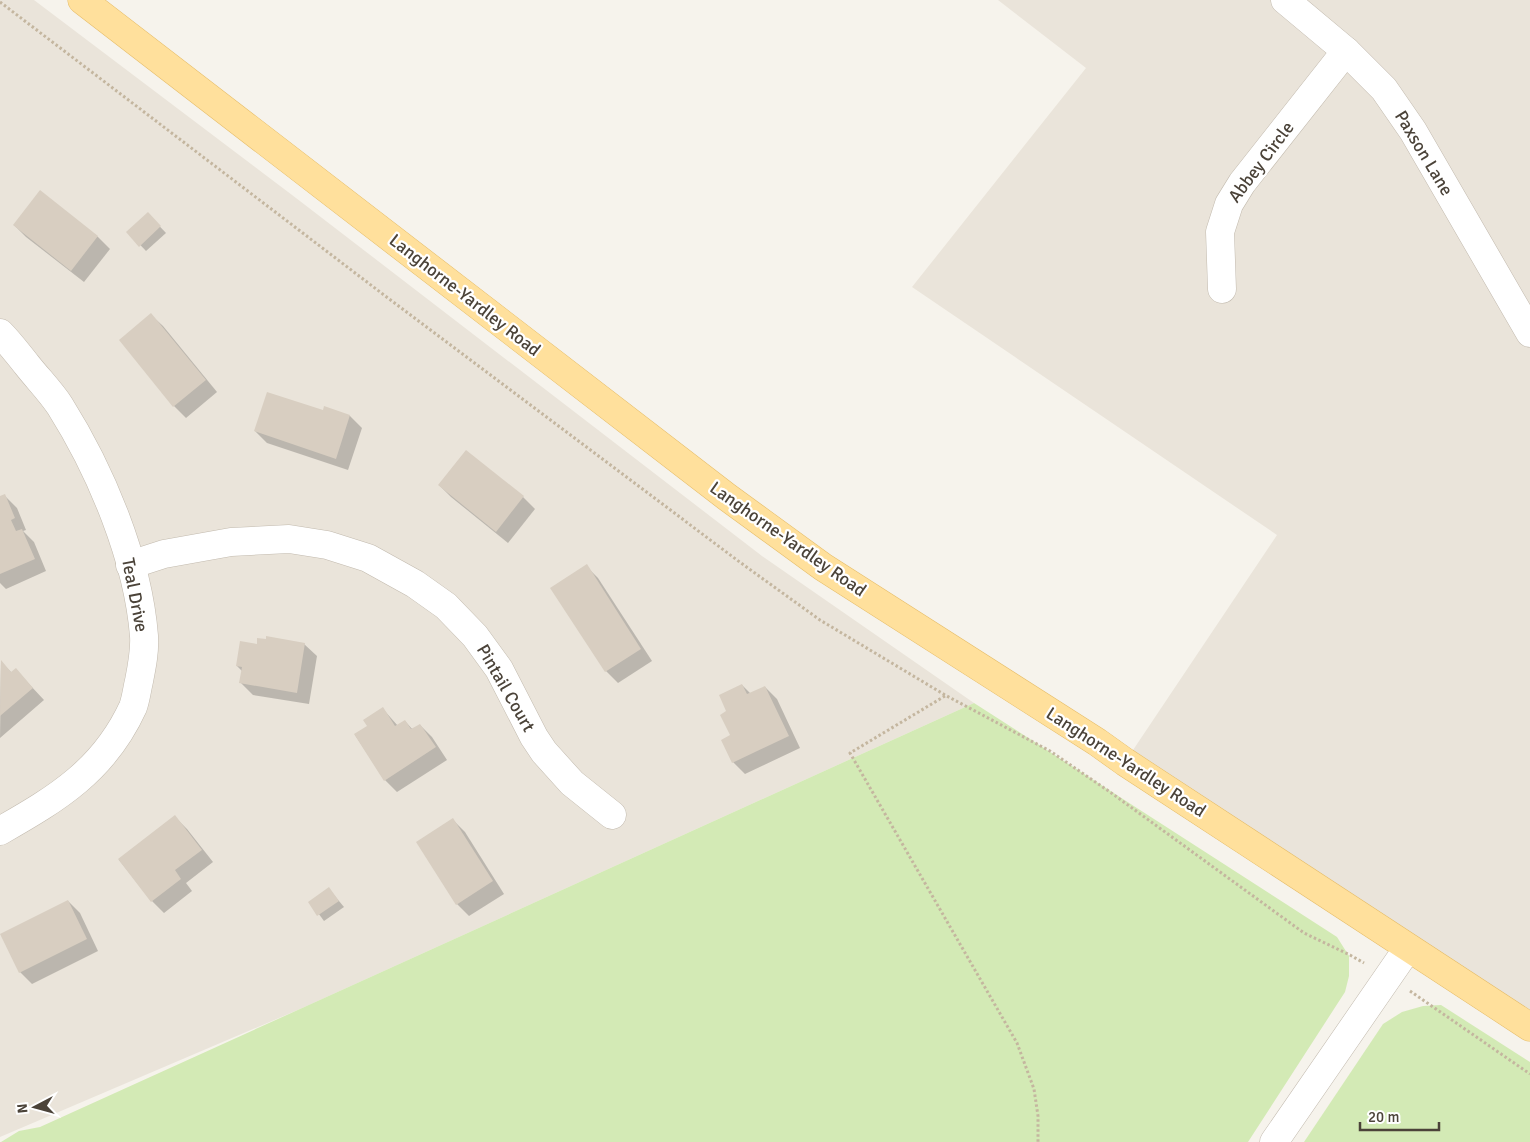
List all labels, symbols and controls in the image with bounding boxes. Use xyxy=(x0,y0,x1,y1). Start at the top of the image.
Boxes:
street label: Paxson Lane xyxy=(1390,106,1458,200)
street label: Abbey Circle xyxy=(1223,117,1299,207)
street label: Langhorne-Yardley Road xyxy=(385,229,545,361)
street label: Langhorne-Yardley Road xyxy=(706,477,870,601)
street label: Teal Drive xyxy=(117,556,153,634)
street label: Pintail Court xyxy=(472,640,540,736)
street label: Langhorne-Yardley Road xyxy=(1042,702,1210,822)
north arrow xyxy=(10,1082,60,1132)
scale bar xyxy=(1360,1100,1439,1132)
text: N xyxy=(14,1103,32,1114)
text: 20 m xyxy=(1368,1108,1399,1126)

